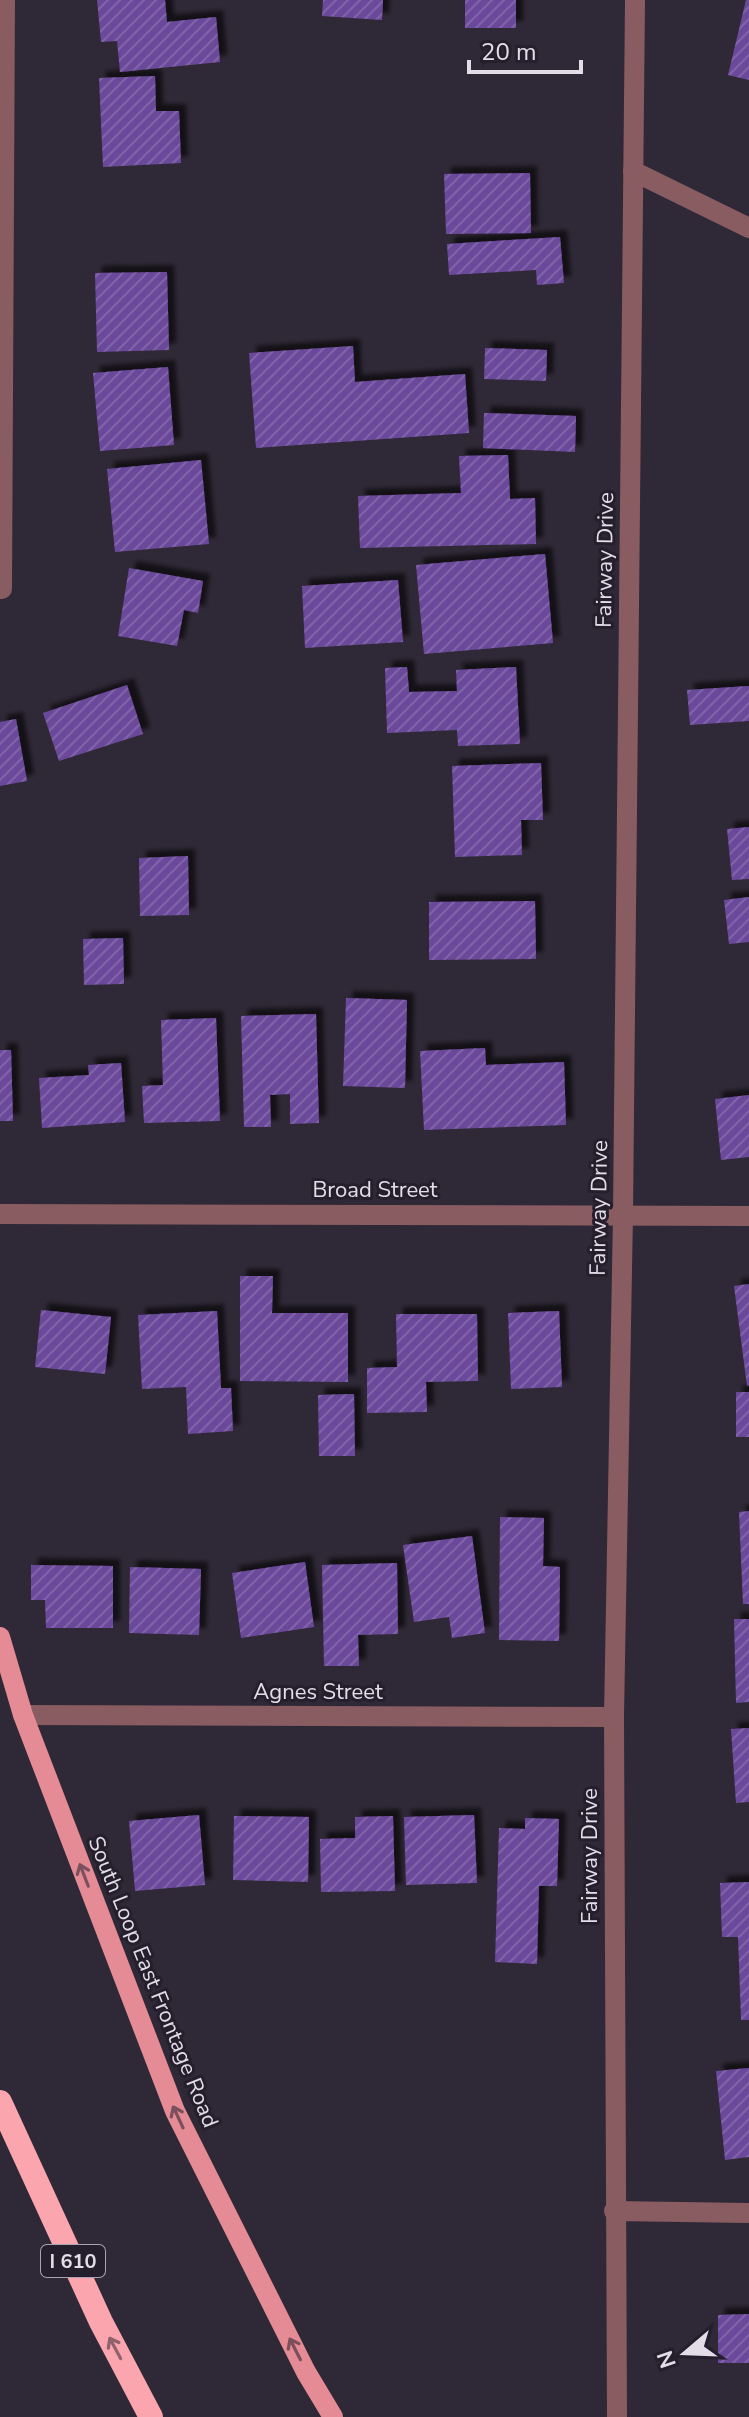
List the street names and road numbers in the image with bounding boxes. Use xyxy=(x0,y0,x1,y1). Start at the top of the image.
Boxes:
street label: Fairway Drive xyxy=(589,492,621,628)
street label: Fairway Drive xyxy=(583,1140,615,1276)
street label: Broad Street xyxy=(312,1175,438,1205)
street label: Agnes Street xyxy=(253,1677,383,1707)
street label: Fairway Drive xyxy=(575,1788,605,1924)
street label: South Loop East Frontage Road xyxy=(81,1832,225,2132)
road number: I 610 xyxy=(41,2245,105,2277)

